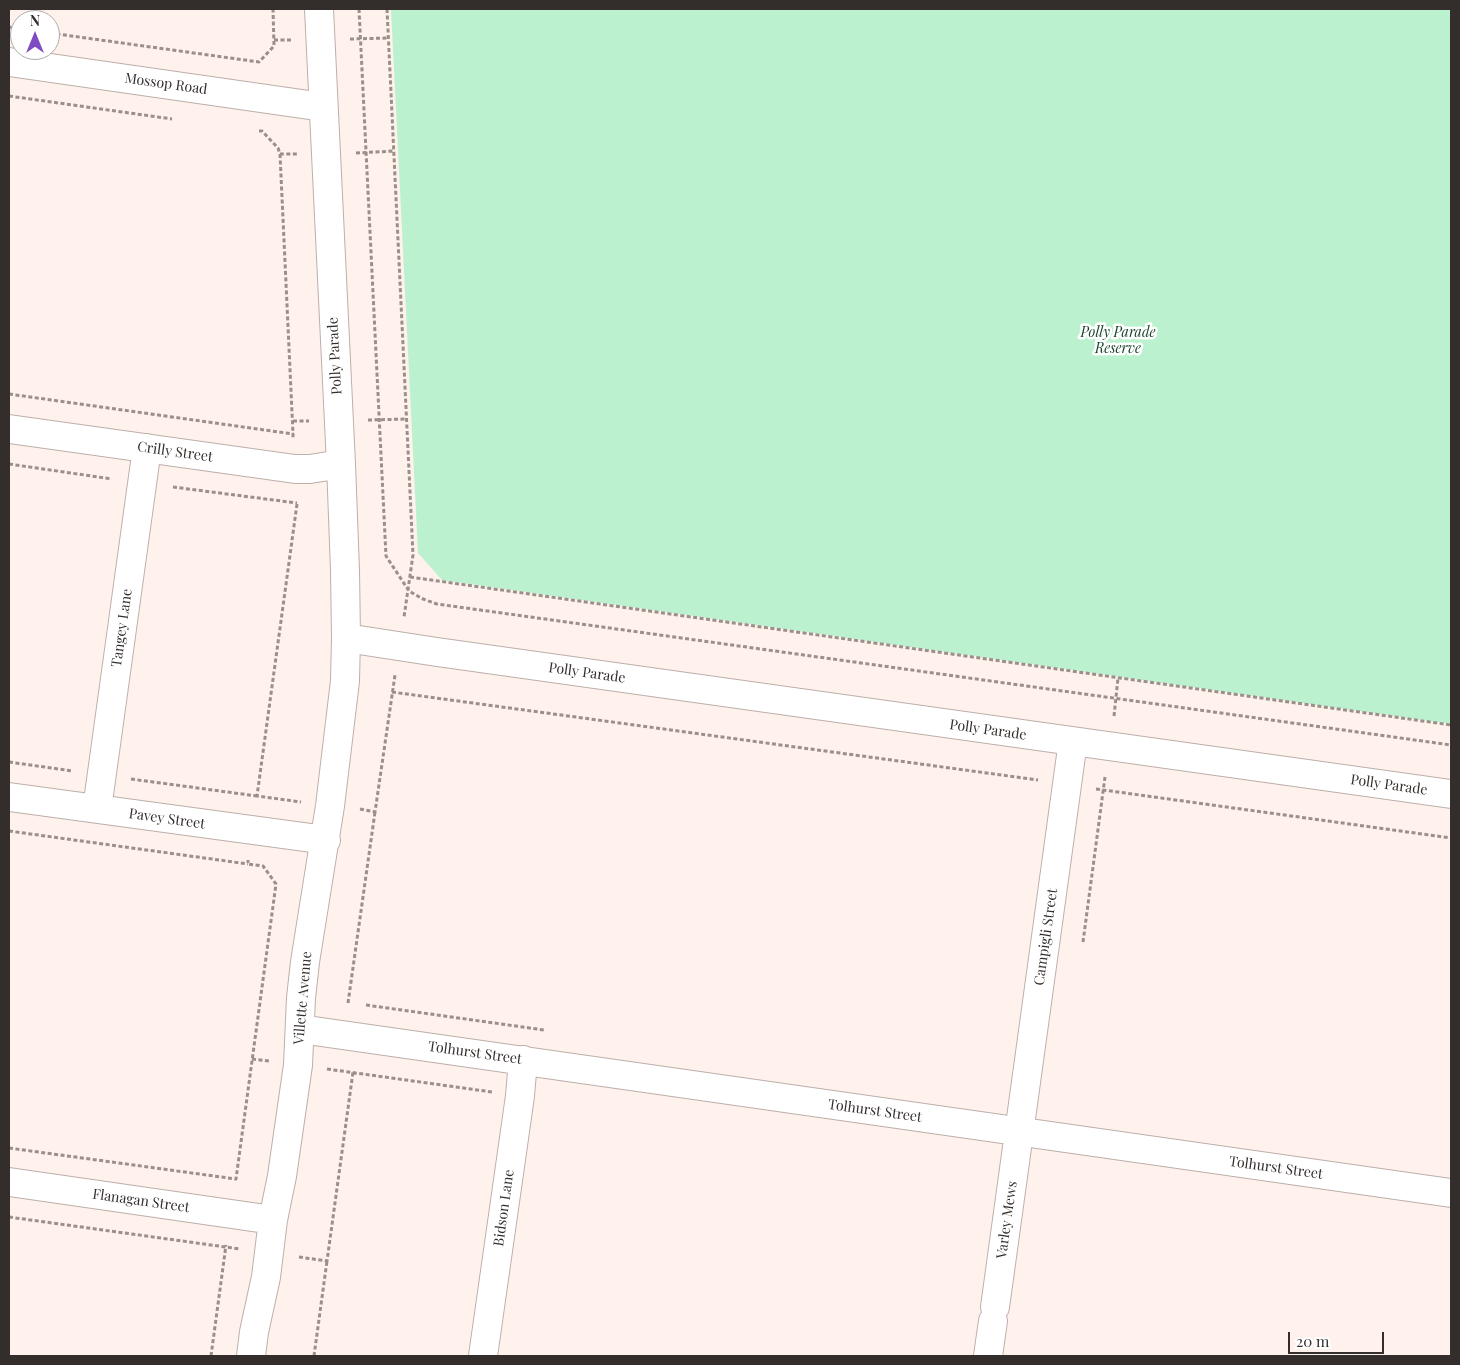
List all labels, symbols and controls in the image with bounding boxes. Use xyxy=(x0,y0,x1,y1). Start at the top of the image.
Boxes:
north arrow xyxy=(10,10,60,60)
text: N xyxy=(30,11,40,30)
street label: Mossop Road xyxy=(124,70,208,98)
street label: Polly Parade xyxy=(325,317,345,395)
park label: Polly Parade Reserve xyxy=(1081,325,1155,358)
street label: Crilly Street xyxy=(136,438,214,466)
street label: Tangey Lane xyxy=(108,588,136,668)
street label: Polly Parade xyxy=(547,659,627,687)
street label: Polly Parade xyxy=(948,716,1028,744)
street label: Polly Parade xyxy=(1349,771,1429,799)
street label: Pavey Street xyxy=(128,805,206,833)
street label: Campigli Street xyxy=(1031,887,1061,987)
street label: Villette Avenue xyxy=(291,951,315,1045)
street label: Tolhurst Street xyxy=(427,1038,523,1068)
street label: Tolhurst Street xyxy=(827,1096,923,1126)
street label: Tolhurst Street xyxy=(1228,1153,1324,1183)
street label: Bidson Lane xyxy=(490,1169,518,1247)
street label: Varley Mews xyxy=(993,1180,1021,1260)
street label: Flanagan Street xyxy=(91,1186,191,1216)
scale bar xyxy=(1290,1322,1386,1354)
text: 20 m xyxy=(1296,1331,1329,1351)

